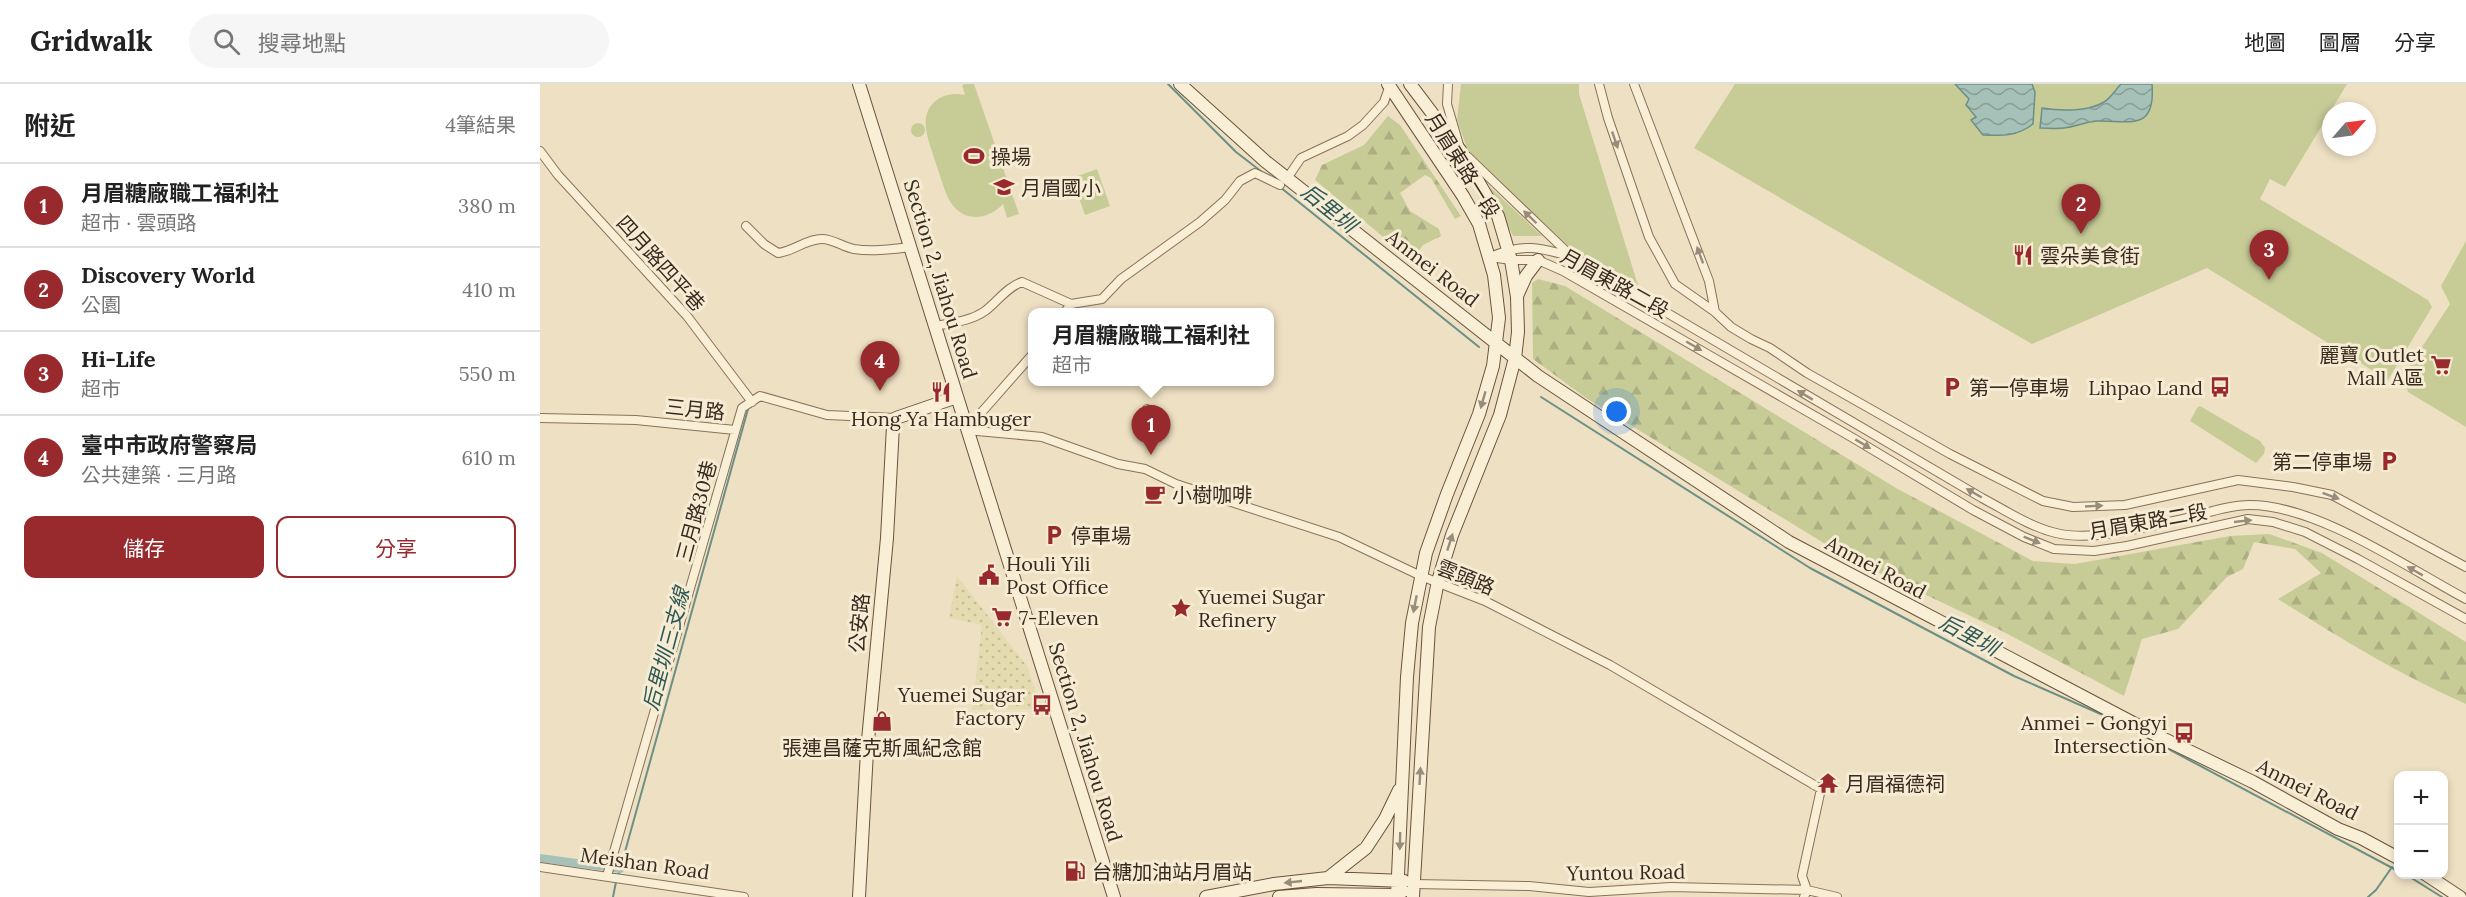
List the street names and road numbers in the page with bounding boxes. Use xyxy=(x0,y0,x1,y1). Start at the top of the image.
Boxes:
street label: 月眉東路一段 xyxy=(1421,107,1505,223)
street label: Section 2, Jiahou Road xyxy=(899,176,983,382)
street label: 四月路四平巷 xyxy=(612,210,710,316)
street label: Anmei Road xyxy=(1381,223,1484,312)
street label: 月眉東路二段 xyxy=(1556,243,1674,323)
street label: 三月路 xyxy=(664,393,726,425)
street label: 三月路30巷 xyxy=(671,458,721,564)
street label: 月眉東路二段 xyxy=(2087,498,2209,544)
street label: Anmei Road xyxy=(1820,530,1931,604)
street label: 雲頭路 xyxy=(1434,554,1498,600)
street label: 公安路 xyxy=(844,592,874,654)
street label: Section 2, Jiahou Road xyxy=(1044,639,1128,845)
street label: Anmei Road xyxy=(2252,752,2363,825)
street label: Meishan Road xyxy=(579,842,711,884)
street label: Yuntou Road xyxy=(1565,858,1686,886)

